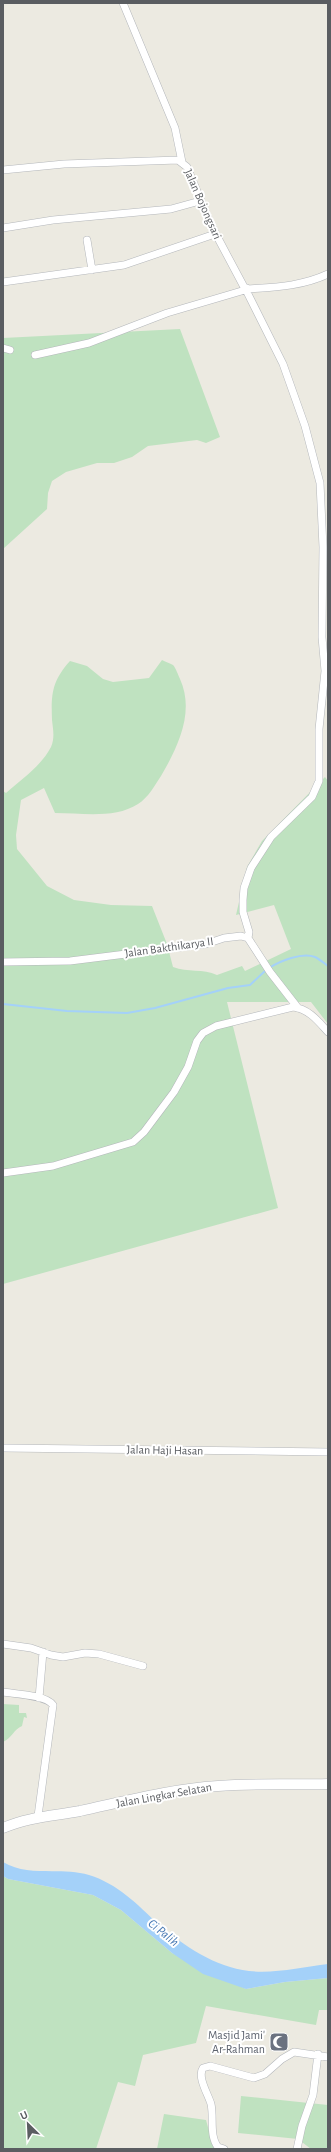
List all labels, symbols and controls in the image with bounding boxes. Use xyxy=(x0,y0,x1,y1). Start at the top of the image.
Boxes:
street label: Jalan Bojongsari xyxy=(181,167,224,241)
street label: Jalan Bakthikarya II xyxy=(124,935,214,960)
street label: Jalan Haji Hasan xyxy=(127,1443,203,1458)
street label: Jalan Lingkar Selatan xyxy=(115,1781,213,1809)
water label: Ci Palih xyxy=(145,1917,181,1949)
place label: Masjid Jami' Ar-Rahman xyxy=(208,2029,265,2055)
mosque icon: Masjid Jami' Ar-Rahman xyxy=(268,2031,290,2053)
north arrow xyxy=(8,2104,48,2144)
text: U xyxy=(19,2109,30,2122)

